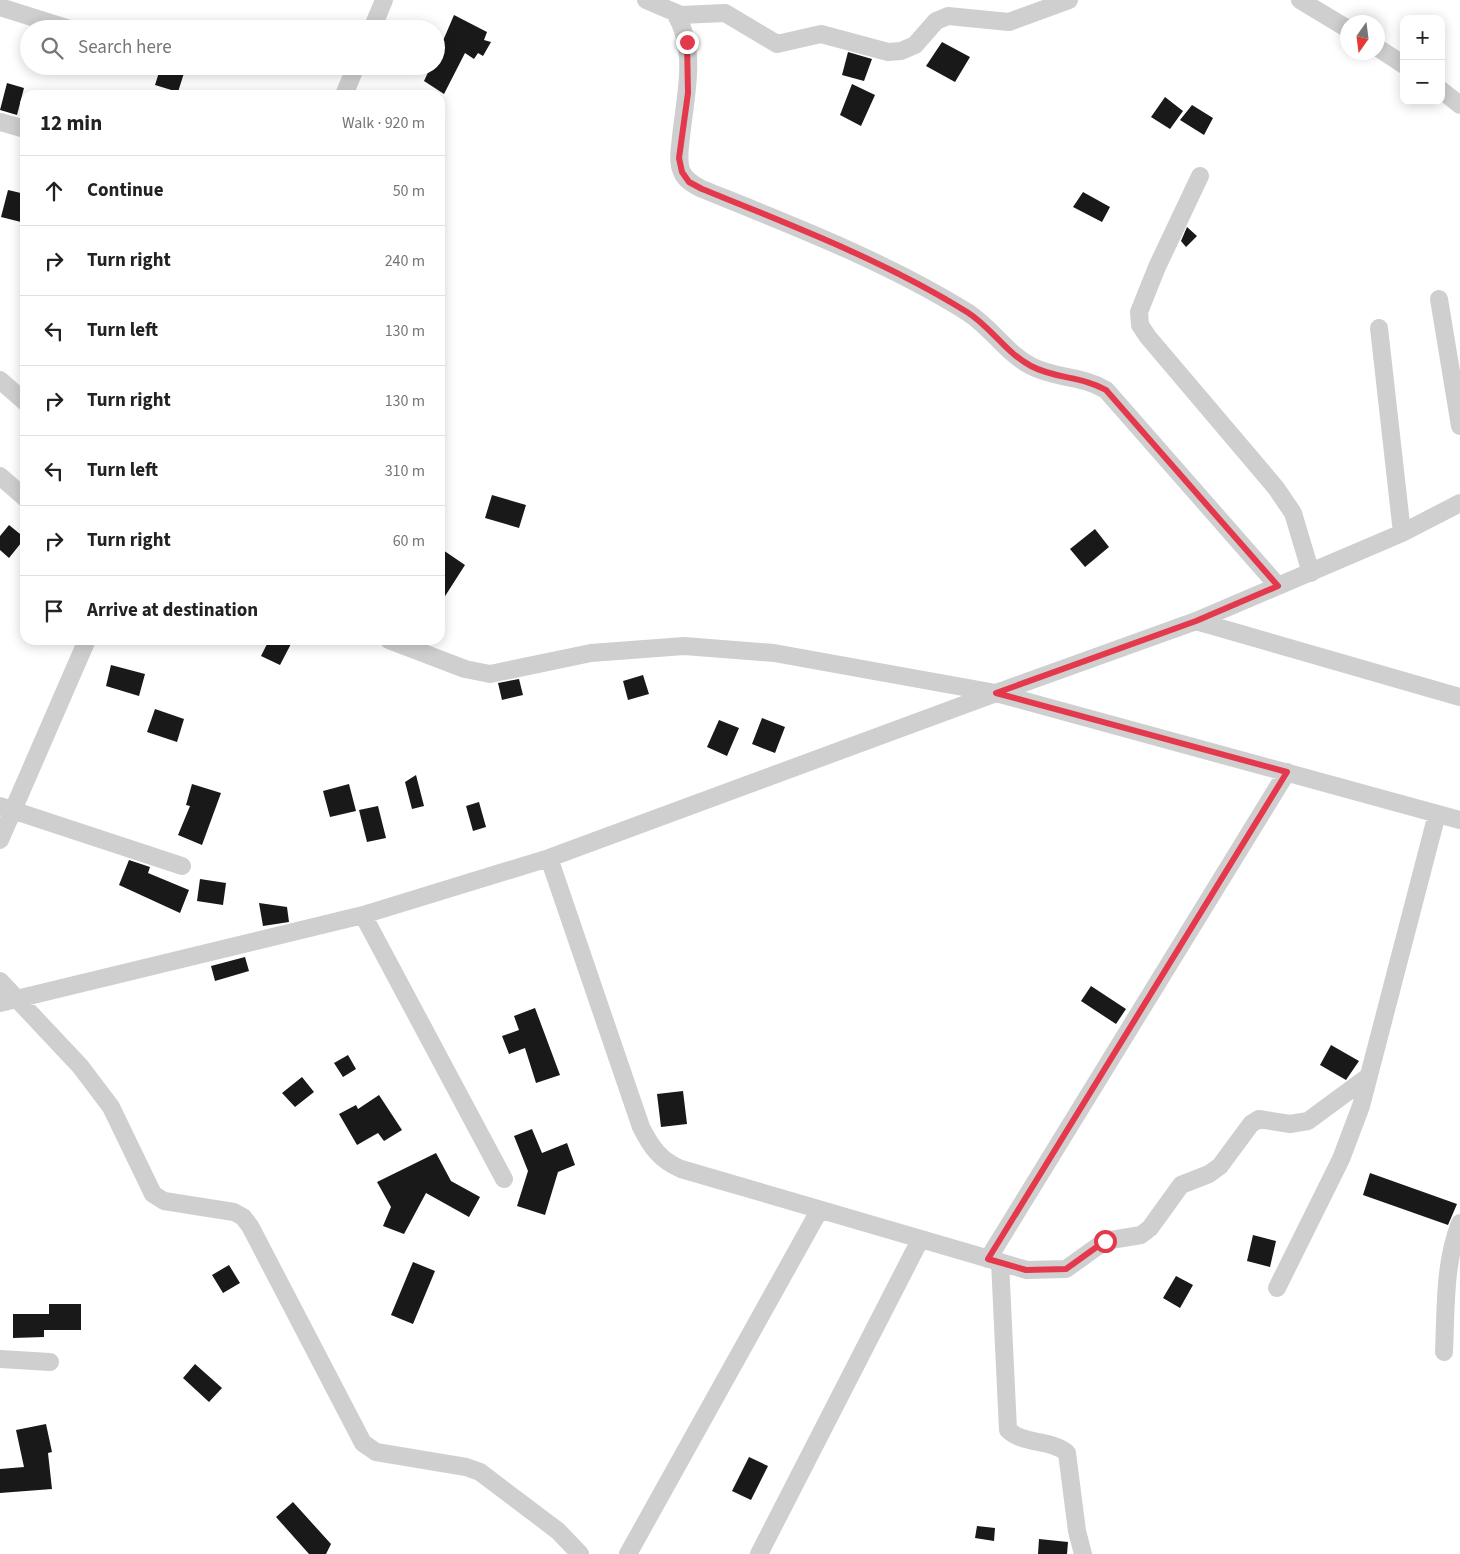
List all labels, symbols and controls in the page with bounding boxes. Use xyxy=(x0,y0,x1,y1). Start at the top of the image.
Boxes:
north arrow xyxy=(1340,15,1385,60)
map controls xyxy=(1400,15,1445,105)
button: + xyxy=(1400,15,1445,60)
search box xyxy=(20,20,445,75)
route end xyxy=(676,31,699,54)
icon: search xyxy=(38,34,66,62)
text: Search here xyxy=(78,34,172,61)
button: − xyxy=(1400,60,1445,105)
text: 12 min xyxy=(40,108,102,138)
text: Walk · 920 m xyxy=(342,112,425,134)
icon: ahead xyxy=(40,177,68,205)
text: Continue xyxy=(87,177,164,204)
text: 50 m xyxy=(393,180,425,202)
icon: right xyxy=(40,247,68,275)
text: Turn right xyxy=(87,247,171,274)
text: 240 m xyxy=(385,250,425,272)
icon: left xyxy=(40,317,68,345)
text: Turn left xyxy=(87,317,158,344)
text: 130 m xyxy=(385,320,425,342)
icon: right xyxy=(40,387,68,415)
text: Turn right xyxy=(87,387,171,414)
text: 130 m xyxy=(385,390,425,412)
icon: left xyxy=(40,457,68,485)
text: Turn left xyxy=(87,457,158,484)
text: 310 m xyxy=(385,460,425,482)
icon: right xyxy=(40,527,68,555)
text: Turn right xyxy=(87,527,171,554)
text: 60 m xyxy=(393,530,425,552)
icon: arrive xyxy=(40,597,68,625)
text: Arrive at destination xyxy=(87,597,258,624)
route start xyxy=(1094,1230,1117,1253)

